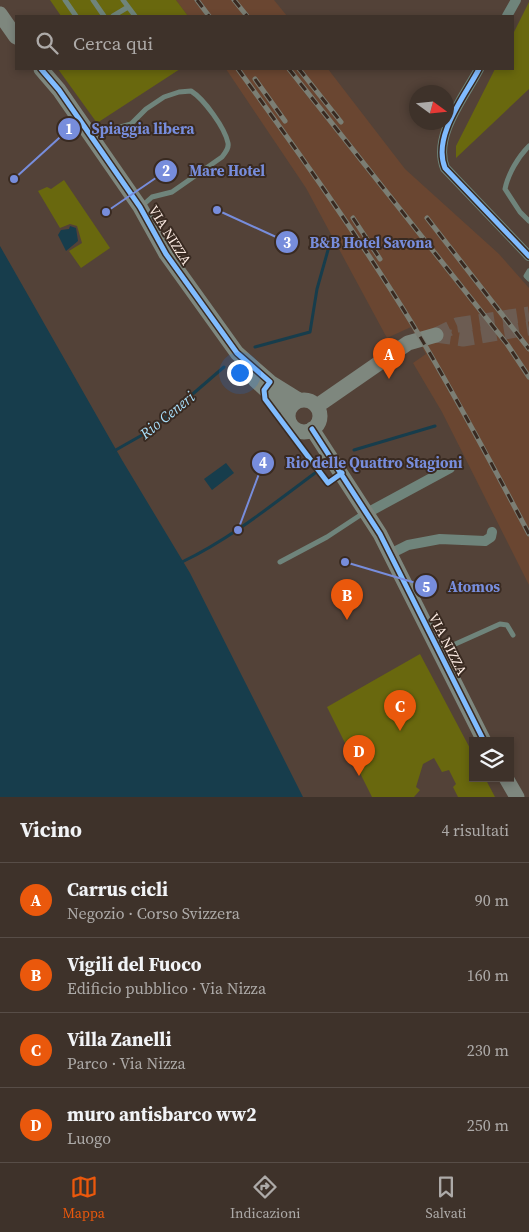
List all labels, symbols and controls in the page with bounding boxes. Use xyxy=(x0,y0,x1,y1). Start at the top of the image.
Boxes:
search box xyxy=(15,15,514,70)
icon: search xyxy=(33,29,61,57)
text: Cerca qui xyxy=(73,30,153,56)
north arrow xyxy=(409,85,454,130)
callout: Spiaggia libera xyxy=(56,114,204,144)
text: 1 xyxy=(65,118,73,139)
text: Spiaggia libera xyxy=(91,118,196,139)
callout: Mare Hotel xyxy=(154,156,275,186)
text: 2 xyxy=(162,160,170,181)
text: Mare Hotel xyxy=(189,160,265,181)
street label: VIA NIZZA xyxy=(144,201,197,269)
callout: B&B Hotel Savona xyxy=(274,227,442,257)
text: 3 xyxy=(283,232,291,253)
text: B&B Hotel Savona xyxy=(310,232,433,253)
pin: A xyxy=(373,338,405,379)
your location xyxy=(227,360,253,386)
water label: Rio Ceneri xyxy=(134,386,199,444)
callout: Rio delle Quattro Stagioni xyxy=(251,448,473,478)
text: 4 xyxy=(259,452,267,473)
text: Rio delle Quattro Stagioni xyxy=(285,452,463,473)
callout: Atomos xyxy=(413,571,511,601)
text: 5 xyxy=(422,576,430,597)
text: Atomos xyxy=(448,576,500,597)
pin: B xyxy=(331,579,363,620)
street label: VIA NIZZA xyxy=(424,609,472,679)
pin: C xyxy=(384,690,416,731)
pin: D xyxy=(343,735,375,776)
map controls xyxy=(469,737,514,782)
button: layers xyxy=(469,737,514,782)
text: Vicino xyxy=(20,815,82,844)
text: 4 risultati xyxy=(441,819,509,841)
text: Carrus cicli xyxy=(67,876,168,902)
text: A xyxy=(31,889,41,911)
text: 90 m xyxy=(475,889,509,911)
text: Negozio · Corso Svizzera xyxy=(67,902,240,924)
text: Vigili del Fuoco xyxy=(67,951,202,977)
text: B xyxy=(31,964,41,986)
text: 160 m xyxy=(467,964,509,986)
text: Edificio pubblico · Via Nizza xyxy=(67,977,266,999)
text: Villa Zanelli xyxy=(67,1026,171,1052)
text: C xyxy=(31,1039,41,1061)
text: 230 m xyxy=(467,1039,509,1061)
text: Parco · Via Nizza xyxy=(67,1052,186,1074)
text: muro antisbarco ww2 xyxy=(67,1101,257,1127)
text: D xyxy=(30,1114,42,1136)
text: 250 m xyxy=(467,1114,509,1136)
text: Luogo xyxy=(67,1127,111,1149)
tab: Mappa xyxy=(62,1173,105,1223)
tab: Indicazioni xyxy=(230,1173,301,1223)
tab: Salvati xyxy=(425,1173,467,1223)

